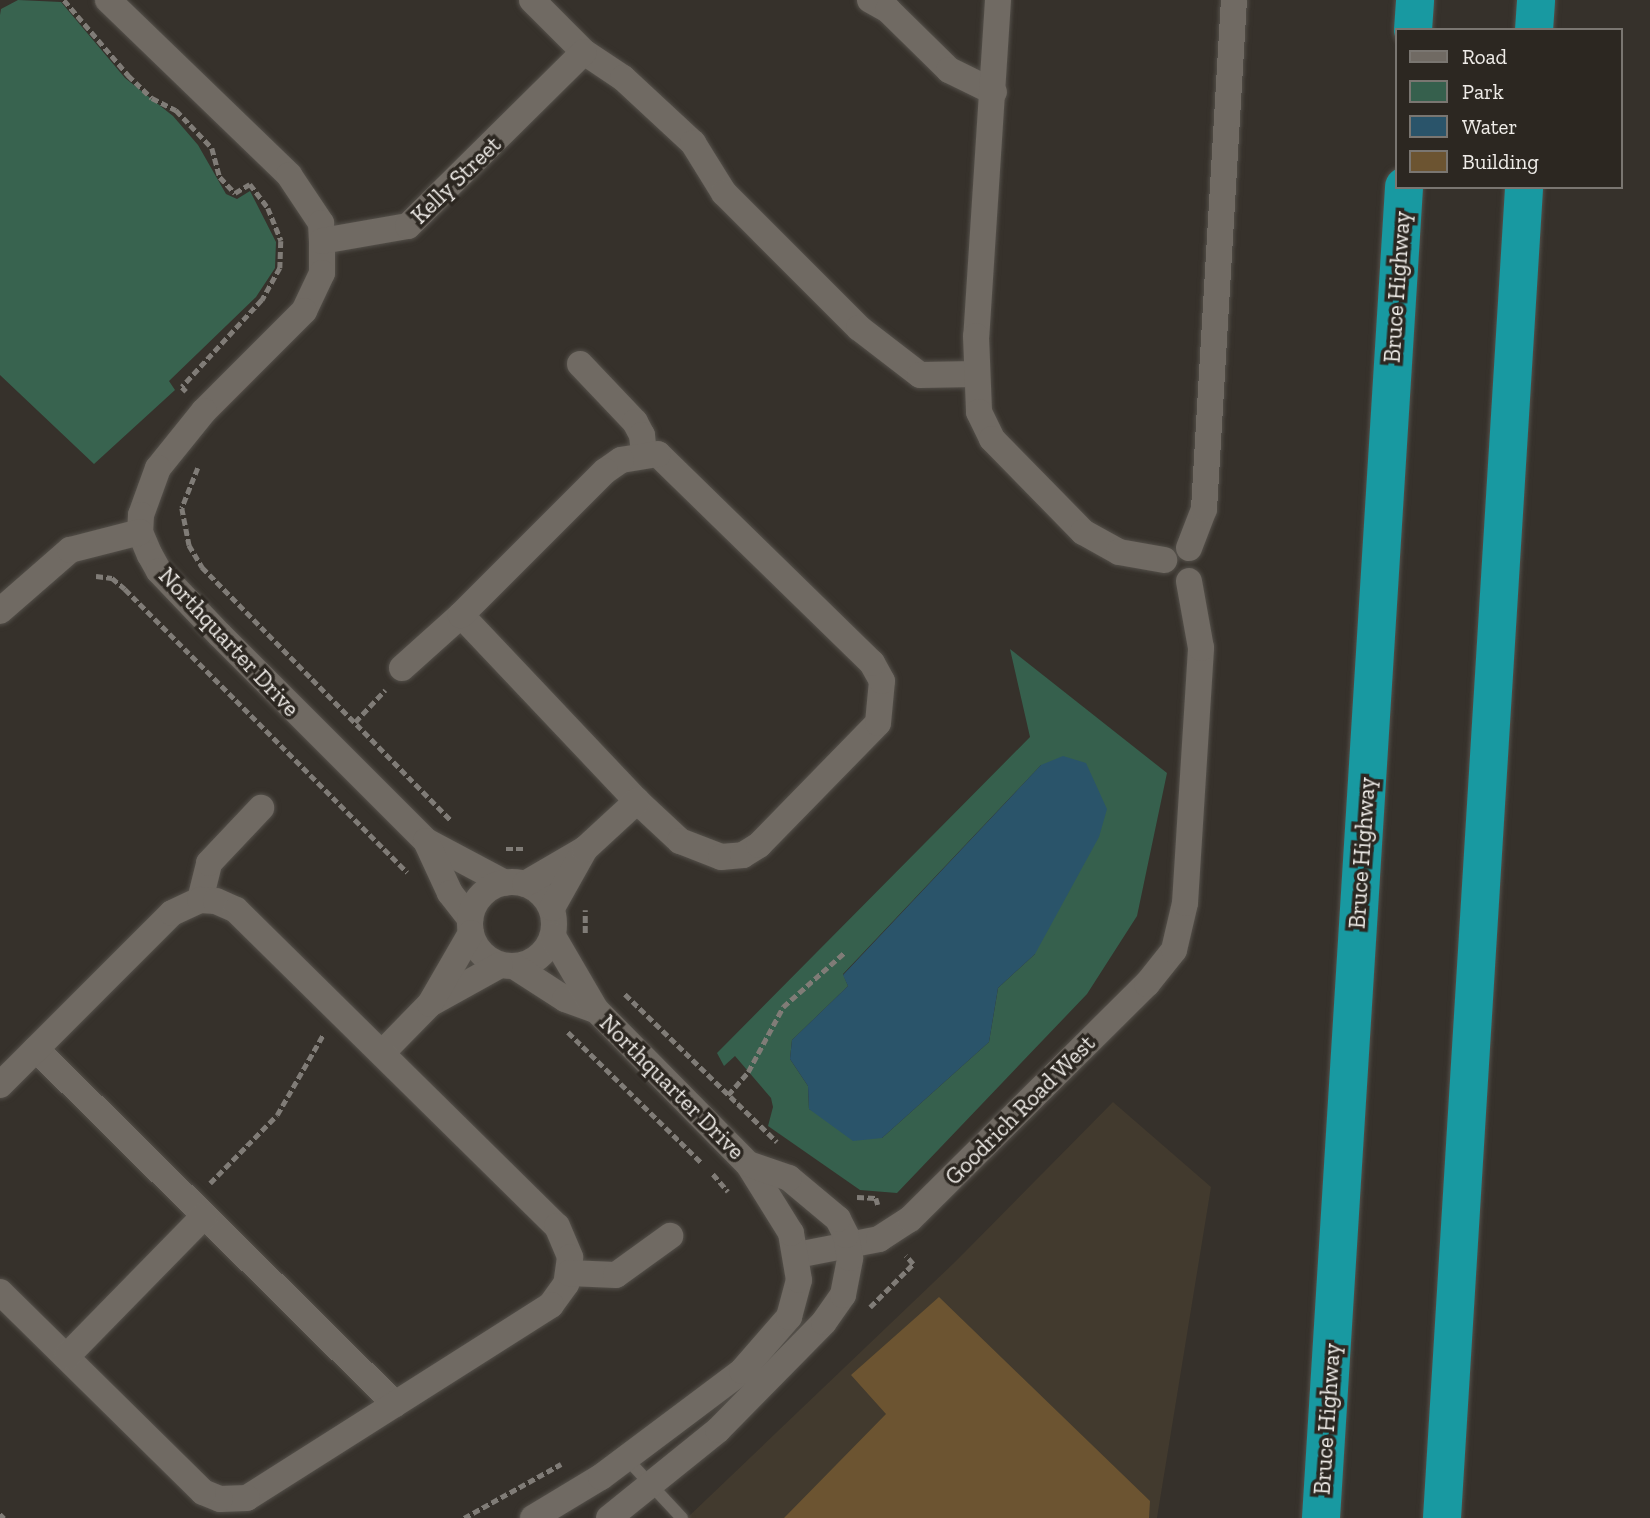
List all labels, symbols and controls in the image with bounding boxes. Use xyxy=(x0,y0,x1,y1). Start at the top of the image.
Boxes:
legend xyxy=(1394,28,1622,189)
text: Road xyxy=(1462,44,1507,69)
text: Park xyxy=(1462,79,1504,104)
text: Water xyxy=(1462,114,1517,139)
street label: Kelly Street xyxy=(405,130,507,230)
text: Building xyxy=(1462,149,1539,174)
street label: Bruce Highway xyxy=(1378,210,1416,364)
street label: Northquarter Drive xyxy=(153,562,305,722)
street label: Bruce Highway xyxy=(1343,776,1381,930)
street label: Northquarter Drive xyxy=(594,1009,750,1165)
street label: Goodrich Road West xyxy=(939,1029,1101,1191)
street label: Bruce Highway xyxy=(1308,1342,1346,1496)

